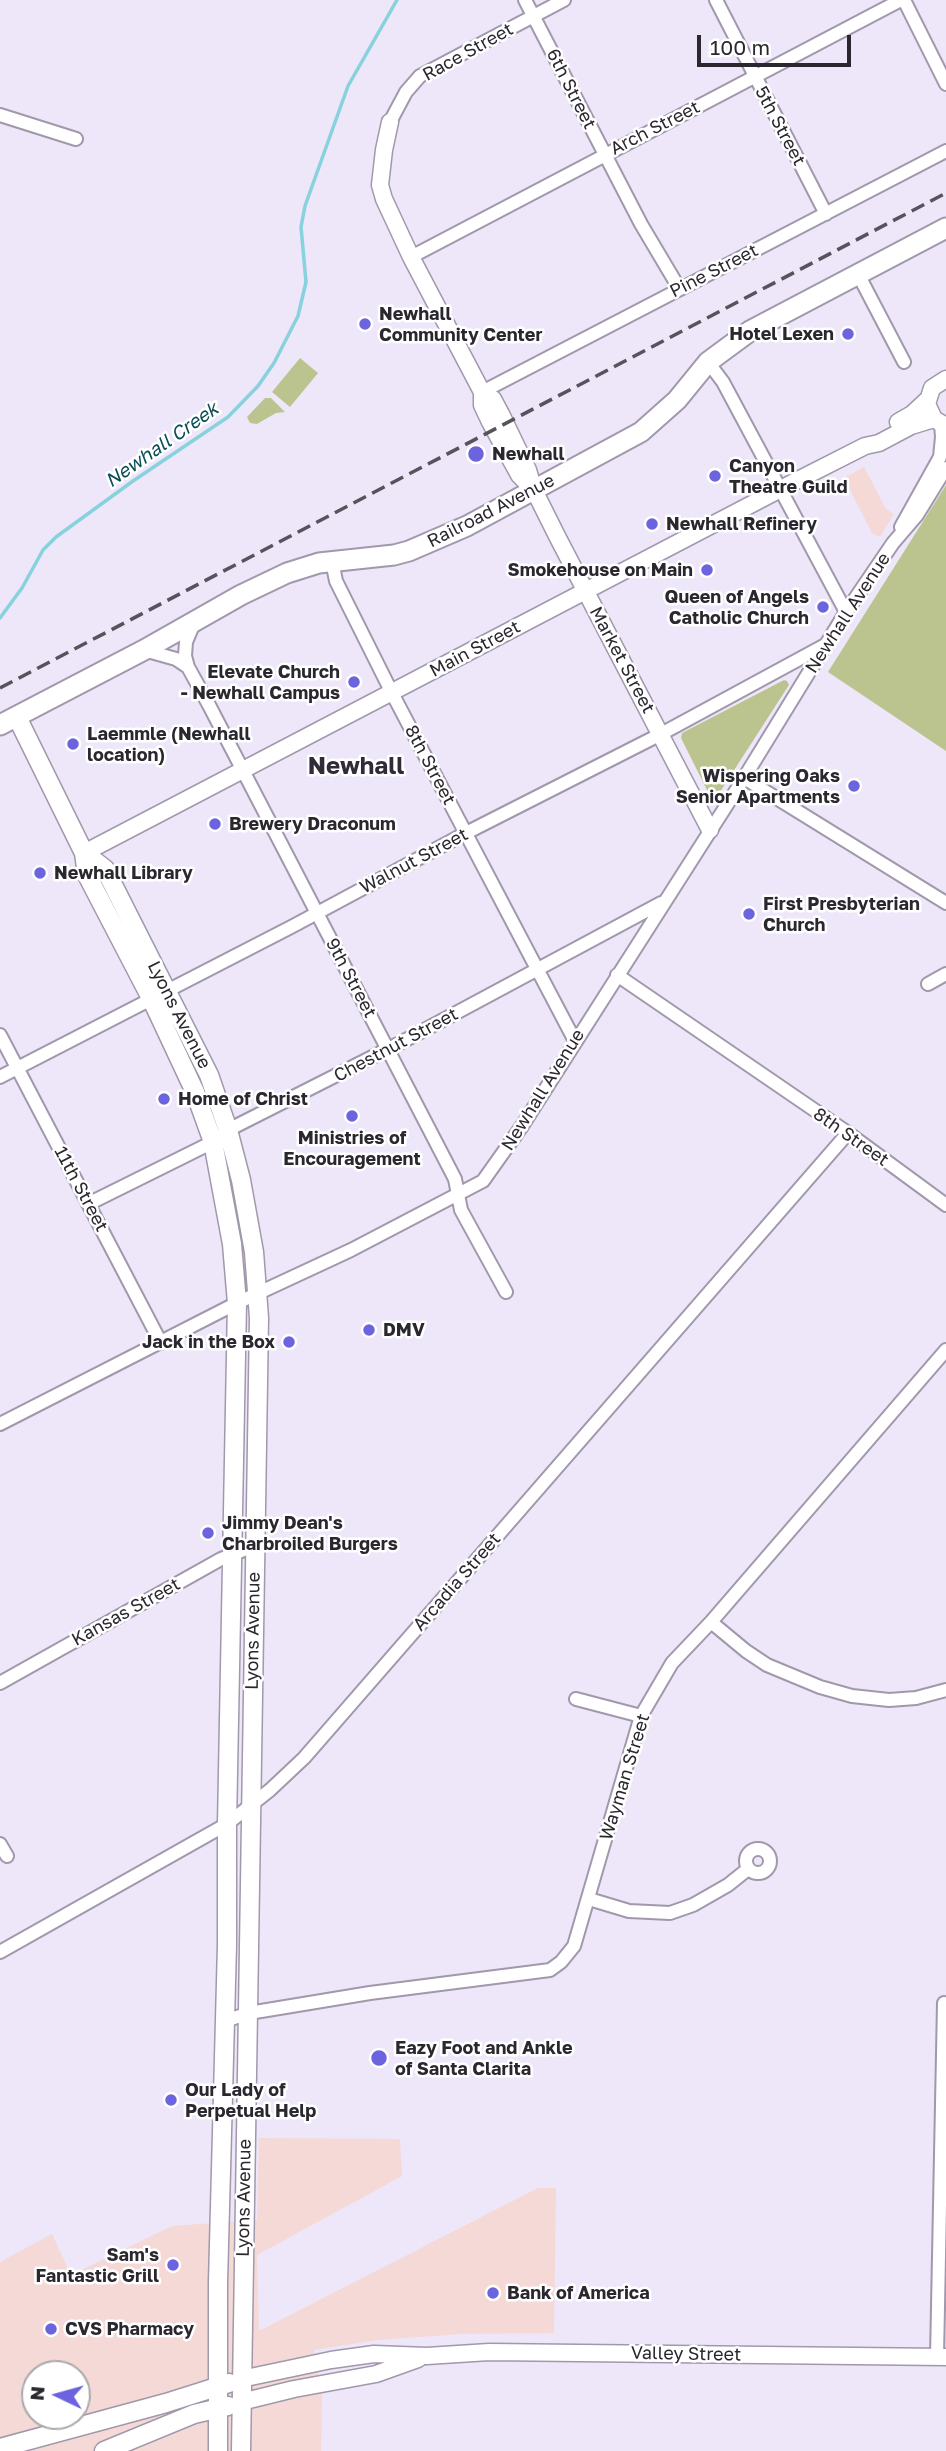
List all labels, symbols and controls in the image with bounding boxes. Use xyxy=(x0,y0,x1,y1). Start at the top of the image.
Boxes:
street label: Race Street xyxy=(419,18,517,86)
scale bar xyxy=(701,21,855,65)
text: 100 m xyxy=(710,34,770,60)
street label: 6th Street xyxy=(542,45,600,133)
street label: 5th Street xyxy=(750,83,810,169)
street label: Arch Street xyxy=(607,96,703,160)
street label: Pine Street xyxy=(666,240,762,302)
place label: Newhall Community Center xyxy=(379,303,542,346)
marker: Newhall Community Center xyxy=(357,316,373,332)
place label: Hotel Lexen xyxy=(729,323,834,345)
marker: Hotel Lexen xyxy=(840,326,856,342)
water label: Newhall Creek xyxy=(101,398,223,492)
place label: Newhall xyxy=(492,443,565,465)
marker: Newhall xyxy=(466,444,486,464)
place label: Canyon Theatre Guild xyxy=(729,455,848,498)
marker: Canyon Theatre Guild xyxy=(707,468,723,484)
street label: Railroad Avenue xyxy=(424,470,558,552)
place label: Newhall Refinery xyxy=(666,513,817,535)
marker: Newhall Refinery xyxy=(644,516,660,532)
street label: Newhall Avenue xyxy=(801,549,895,677)
place label: Smokehouse on Main xyxy=(508,559,693,581)
marker: Smokehouse on Main xyxy=(699,562,715,578)
place label: Queen of Angels Catholic Church xyxy=(665,586,809,628)
marker: Queen of Angels Catholic Church xyxy=(815,599,831,615)
street label: Market Street xyxy=(585,603,659,717)
street label: Main Street xyxy=(426,616,524,682)
place label: Elevate Church - Newhall Campus xyxy=(181,661,340,704)
marker: Elevate Church - Newhall Campus xyxy=(346,674,362,690)
street label: 8th Street xyxy=(400,722,460,808)
place label: Laemmle (Newhall location) xyxy=(87,723,250,766)
marker: Laemmle (Newhall location) xyxy=(65,736,81,752)
district label: Newhall xyxy=(308,752,404,780)
place label: Wispering Oaks Senior Apartments xyxy=(676,765,840,808)
marker: Wispering Oaks Senior Apartments xyxy=(846,778,862,794)
place label: Brewery Draconum xyxy=(229,813,396,835)
marker: Brewery Draconum xyxy=(207,816,223,832)
street label: Walnut Street xyxy=(356,823,472,899)
place label: Newhall Library xyxy=(54,862,193,884)
marker: Newhall Library xyxy=(32,865,48,881)
place label: First Presbyterian Church xyxy=(763,893,920,936)
marker: First Presbyterian Church xyxy=(741,906,757,922)
street label: 9th Street xyxy=(321,935,381,1021)
street label: Lyons Avenue xyxy=(143,958,215,1072)
street label: Chestnut Street xyxy=(330,1003,462,1087)
street label: Newhall Avenue xyxy=(497,1025,589,1155)
place label: Home of Christ xyxy=(178,1088,308,1110)
marker: Home of Christ xyxy=(156,1091,172,1107)
street label: 8th Street xyxy=(809,1103,893,1171)
marker: Ministries of Encouragement xyxy=(344,1108,360,1124)
place label: Ministries of Encouragement xyxy=(283,1127,421,1170)
street label: 11th Street xyxy=(50,1143,112,1235)
place label: DMV xyxy=(383,1319,425,1341)
marker: DMV xyxy=(361,1322,377,1338)
place label: Jack in the Box xyxy=(142,1331,275,1353)
marker: Jack in the Box xyxy=(281,1334,297,1350)
place label: Jimmy Dean's Charbroiled Burgers xyxy=(222,1512,398,1554)
marker: Jimmy Dean's Charbroiled Burgers xyxy=(200,1525,216,1541)
street label: Arcadia Street xyxy=(409,1529,505,1635)
street label: Lyons Avenue xyxy=(241,1572,265,1690)
street label: Kansas Street xyxy=(68,1573,184,1651)
street label: Wayman Street xyxy=(595,1711,655,1843)
place label: Eazy Foot and Ankle of Santa Clarita xyxy=(395,2037,573,2080)
marker: Eazy Foot and Ankle of Santa Clarita xyxy=(369,2048,389,2068)
place label: Our Lady of Perpetual Help xyxy=(185,2079,316,2122)
marker: Our Lady of Perpetual Help xyxy=(163,2092,179,2108)
street label: Lyons Avenue xyxy=(232,2139,256,2257)
place label: Sam's Fantastic Grill xyxy=(35,2244,159,2286)
marker: Sam's Fantastic Grill xyxy=(165,2257,181,2273)
place label: Bank of America xyxy=(507,2282,650,2304)
marker: Bank of America xyxy=(485,2285,501,2301)
place label: CVS Pharmacy xyxy=(65,2318,194,2340)
marker: CVS Pharmacy xyxy=(43,2321,59,2337)
street label: Valley Street xyxy=(631,2342,741,2366)
north arrow xyxy=(21,2360,91,2430)
text: N xyxy=(24,2385,49,2402)

